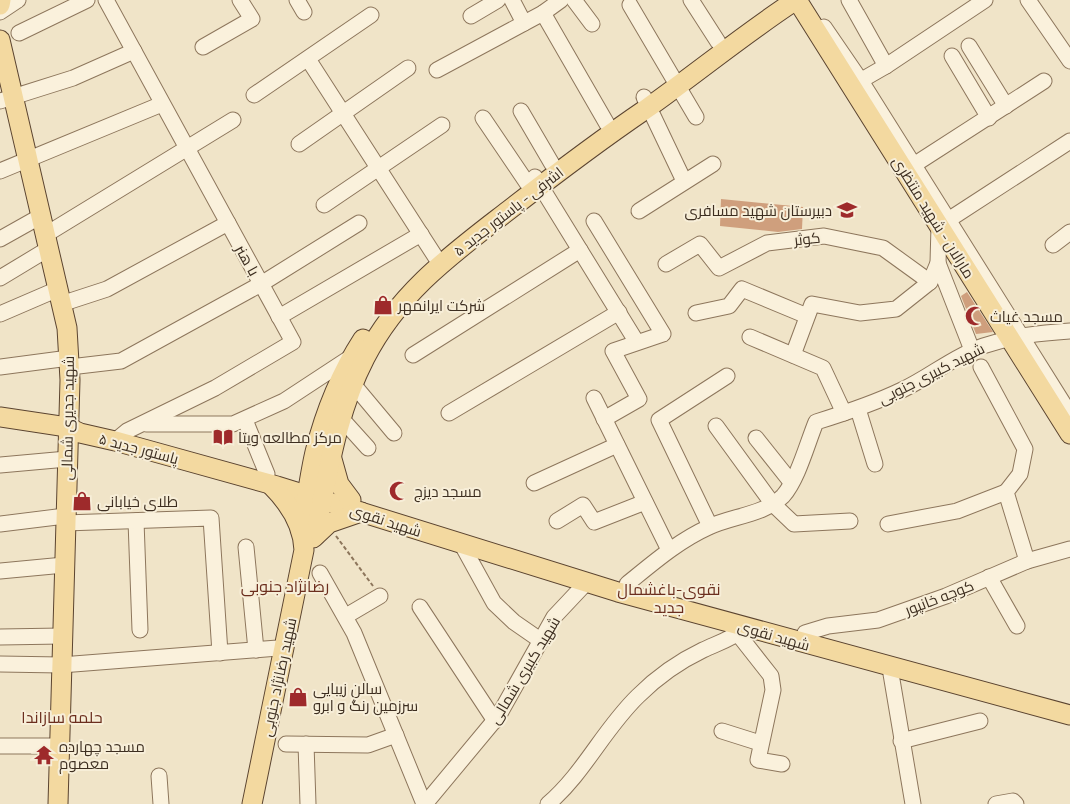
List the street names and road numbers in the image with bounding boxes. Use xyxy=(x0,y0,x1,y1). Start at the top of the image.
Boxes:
street label: مارالان - شهید منتظری xyxy=(888,152,980,282)
street label: اشرفی - پاستور جدید ۵ xyxy=(449,162,568,261)
street label: کوثر xyxy=(792,227,821,249)
street label: با هنر xyxy=(231,240,265,279)
street label: شهید کبیری جنوبی xyxy=(874,338,988,409)
street label: شهید جدیری شمالی xyxy=(56,355,79,481)
street label: پاستور جدید ۵ xyxy=(97,428,181,469)
street label: شهید نقوی xyxy=(347,499,424,542)
street label: کوچه خانپور xyxy=(901,575,977,621)
street label: شهید کبیری شمالی xyxy=(484,612,565,728)
street label: شهید نقوی xyxy=(735,615,812,656)
street label: شهید رضانژاد جنوبی xyxy=(256,616,301,739)

